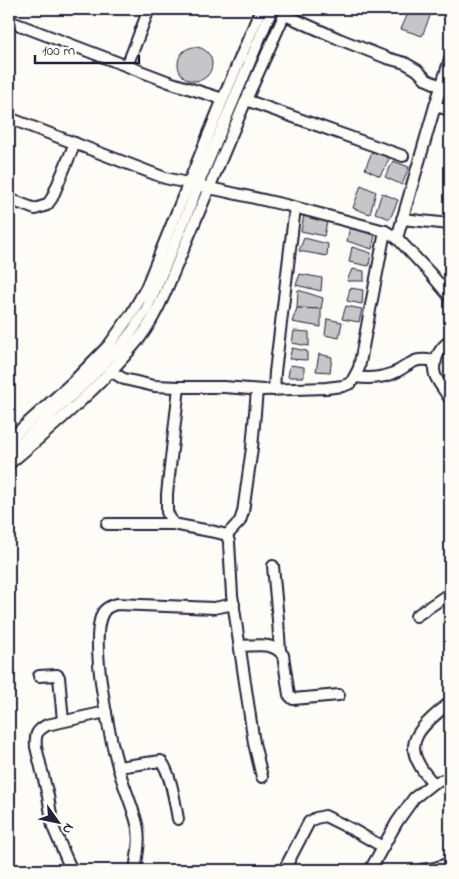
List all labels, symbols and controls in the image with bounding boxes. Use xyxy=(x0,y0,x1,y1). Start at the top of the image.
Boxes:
scale bar xyxy=(35,32,139,64)
text: 100 m xyxy=(42,40,75,62)
north arrow xyxy=(32,796,82,846)
text: N xyxy=(56,819,79,838)

